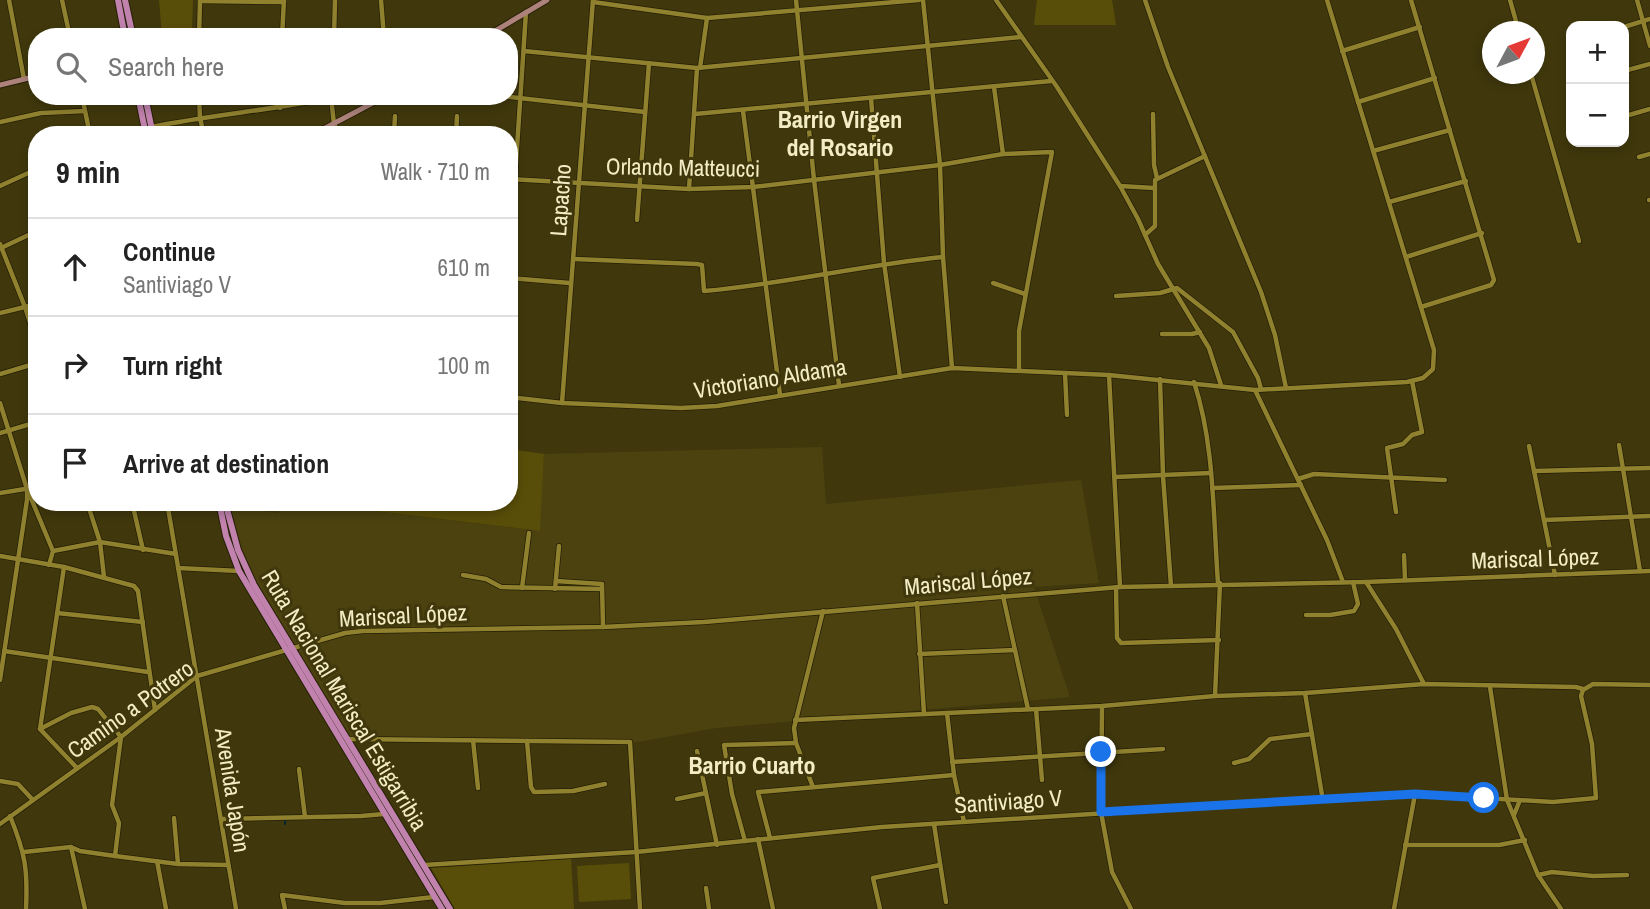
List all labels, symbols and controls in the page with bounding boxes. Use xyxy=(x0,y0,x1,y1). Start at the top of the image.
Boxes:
north arrow xyxy=(1482,21,1545,84)
map controls xyxy=(1566,21,1629,147)
button: + xyxy=(1566,21,1629,84)
search box xyxy=(28,28,518,105)
icon: search xyxy=(52,48,90,86)
text: Search here xyxy=(108,49,224,84)
button: − xyxy=(1566,84,1629,147)
district label: Barrio Virgen del Rosario xyxy=(778,103,902,163)
street label: Orlando Matteucci xyxy=(606,150,760,184)
text: 9 min xyxy=(56,152,120,192)
text: Walk · 710 m xyxy=(381,156,490,187)
street label: Lapacho xyxy=(542,163,578,237)
text: Continue xyxy=(123,234,215,269)
icon: ahead xyxy=(56,248,94,286)
text: 610 m xyxy=(438,252,490,283)
text: Santiviago V xyxy=(123,269,231,300)
icon: right xyxy=(56,346,94,384)
text: Turn right xyxy=(123,348,222,383)
text: 100 m xyxy=(438,350,490,381)
street label: Victoriano Aldama xyxy=(692,351,849,405)
icon: arrive xyxy=(56,444,94,482)
text: Arrive at destination xyxy=(123,446,329,481)
street label: Mariscal López xyxy=(1471,540,1599,576)
street label: Mariscal López xyxy=(903,560,1033,602)
street label: Ruta Nacional Mariscal Estigarribia xyxy=(255,564,435,836)
street label: Mariscal López xyxy=(338,596,468,634)
street label: Camino a Potrero xyxy=(61,653,199,765)
street label: Avenida Japón xyxy=(208,725,258,854)
route end xyxy=(1085,736,1116,767)
district label: Barrio Cuarto xyxy=(689,749,815,781)
street label: Santiviago V xyxy=(953,782,1063,820)
route start xyxy=(1468,782,1499,813)

